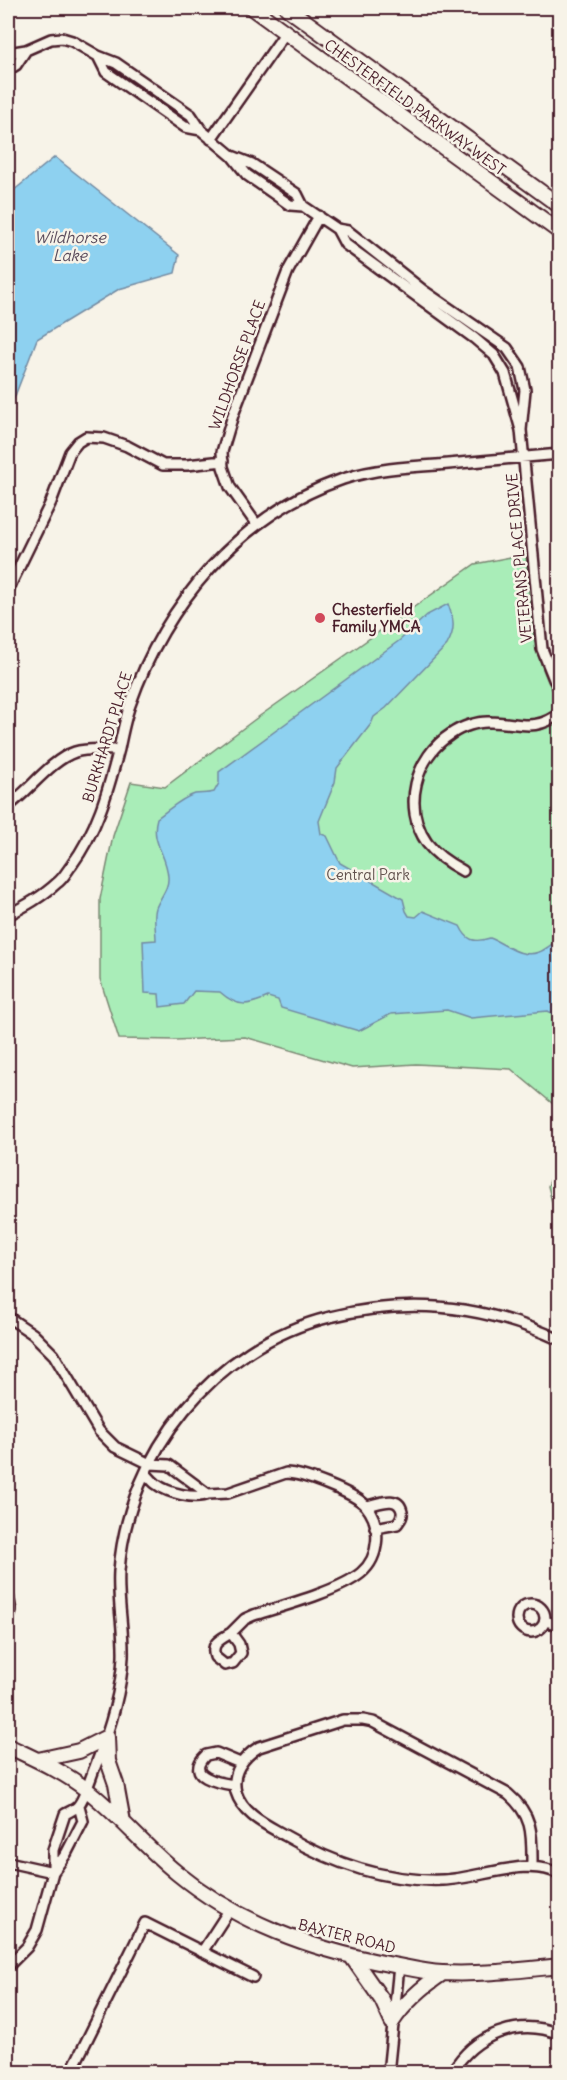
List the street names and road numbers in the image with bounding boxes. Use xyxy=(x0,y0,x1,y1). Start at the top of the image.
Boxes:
street label: CHESTERFIELD PARKWAY WEST xyxy=(321,35,510,179)
street label: WILDHORSE PLACE xyxy=(205,297,269,433)
street label: VETERANS PLACE DRIVE xyxy=(502,472,536,644)
street label: BURKHARDT PLACE xyxy=(78,669,136,805)
street label: BAXTER ROAD xyxy=(296,1915,398,1957)

